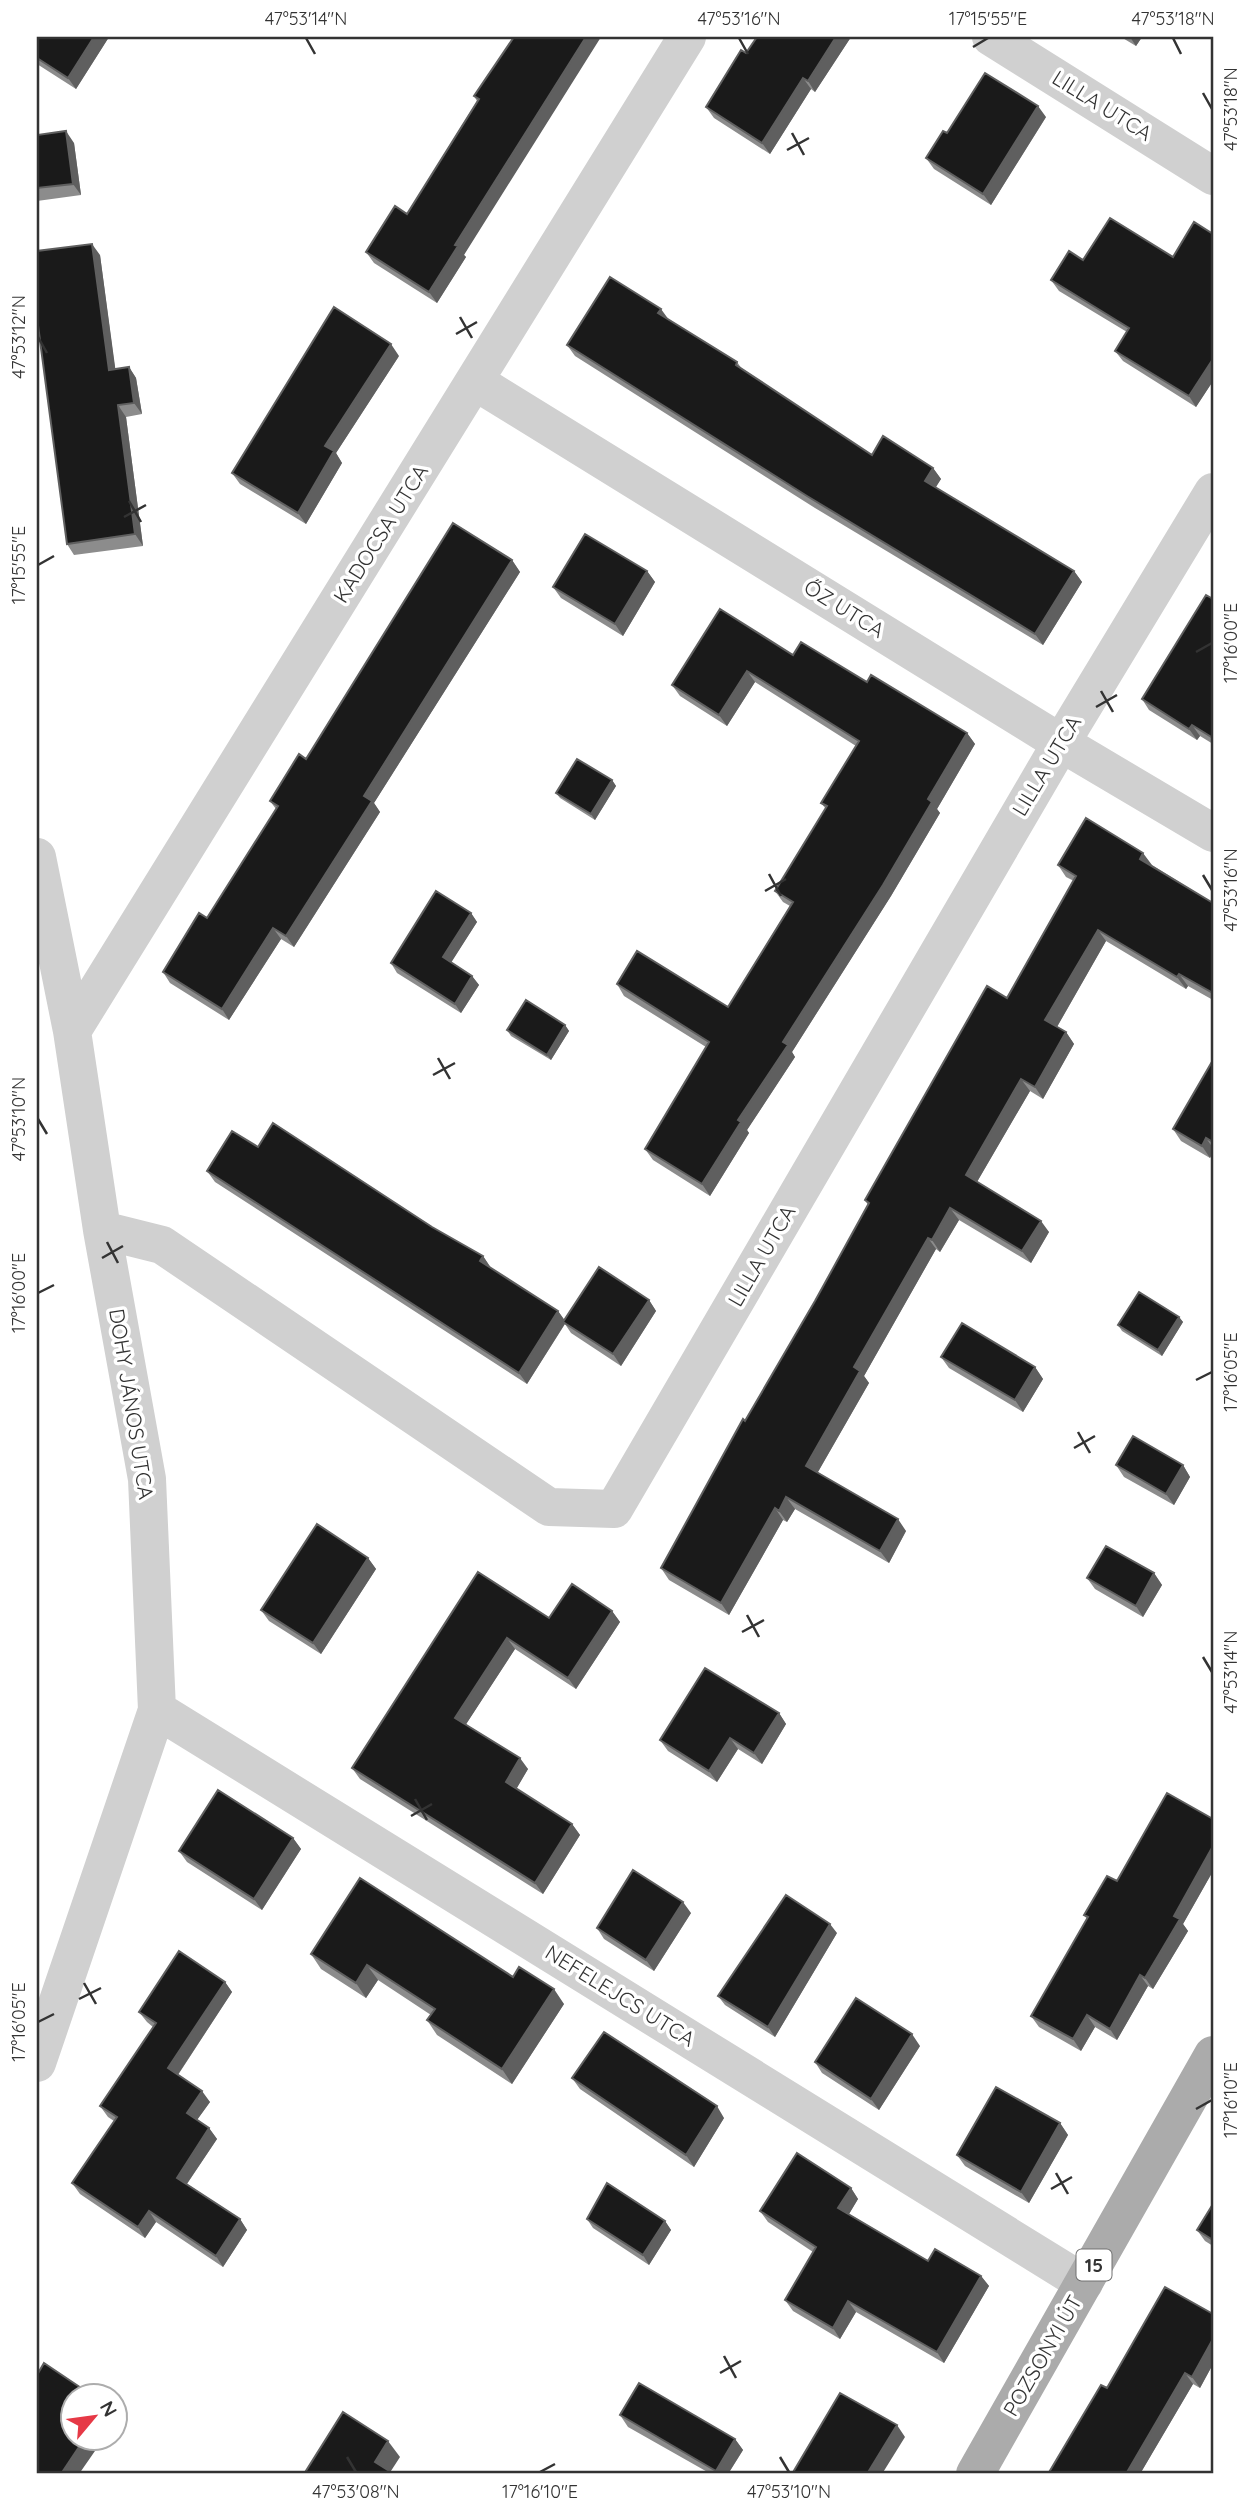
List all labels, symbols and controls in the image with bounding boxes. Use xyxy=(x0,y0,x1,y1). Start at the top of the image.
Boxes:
text: 47°53'14"N xyxy=(265,7,347,30)
text: 47°53'16"N xyxy=(697,7,781,30)
text: 17°15'55"E xyxy=(949,7,1027,30)
text: 47°53'18"N xyxy=(1131,7,1215,30)
street label: LILLA UTCA xyxy=(1048,64,1157,146)
text: 47°53'18"N xyxy=(1219,67,1242,151)
text: 47°53'12"N xyxy=(7,295,30,379)
street label: KADOCSA UTCA xyxy=(327,459,433,607)
text: 17°15'55"E xyxy=(7,526,30,604)
street label: ŐZ UTCA xyxy=(800,573,890,643)
text: 17°16'00"E xyxy=(1219,603,1242,683)
street label: LILLA UTCA xyxy=(1006,711,1086,820)
text: 47°53'16"N xyxy=(1219,848,1242,932)
text: 47°53'10"N xyxy=(7,1077,30,1161)
street label: LILLA UTCA xyxy=(722,1200,801,1311)
text: 17°16'00"E xyxy=(7,1253,30,1333)
street label: DOHY JÁNOS UTCA xyxy=(104,1307,160,1501)
text: 17°16'05"E xyxy=(1219,1332,1242,1412)
text: 47°53'14"N xyxy=(1219,1631,1242,1713)
street label: NEFELEJCS UTCA xyxy=(541,1939,700,2052)
text: 17°16'05"E xyxy=(7,1982,30,2062)
text: 17°16'10"E xyxy=(1219,2062,1242,2138)
road number: 15 xyxy=(1076,2250,1112,2280)
street label: POZSONYI ÚT xyxy=(997,2290,1087,2421)
north arrow xyxy=(60,2382,130,2452)
text: N xyxy=(95,2397,123,2421)
text: 47°53'08"N xyxy=(312,2480,400,2503)
text: 17°16'10"E xyxy=(502,2480,578,2503)
text: 47°53'10"N xyxy=(747,2480,831,2503)

